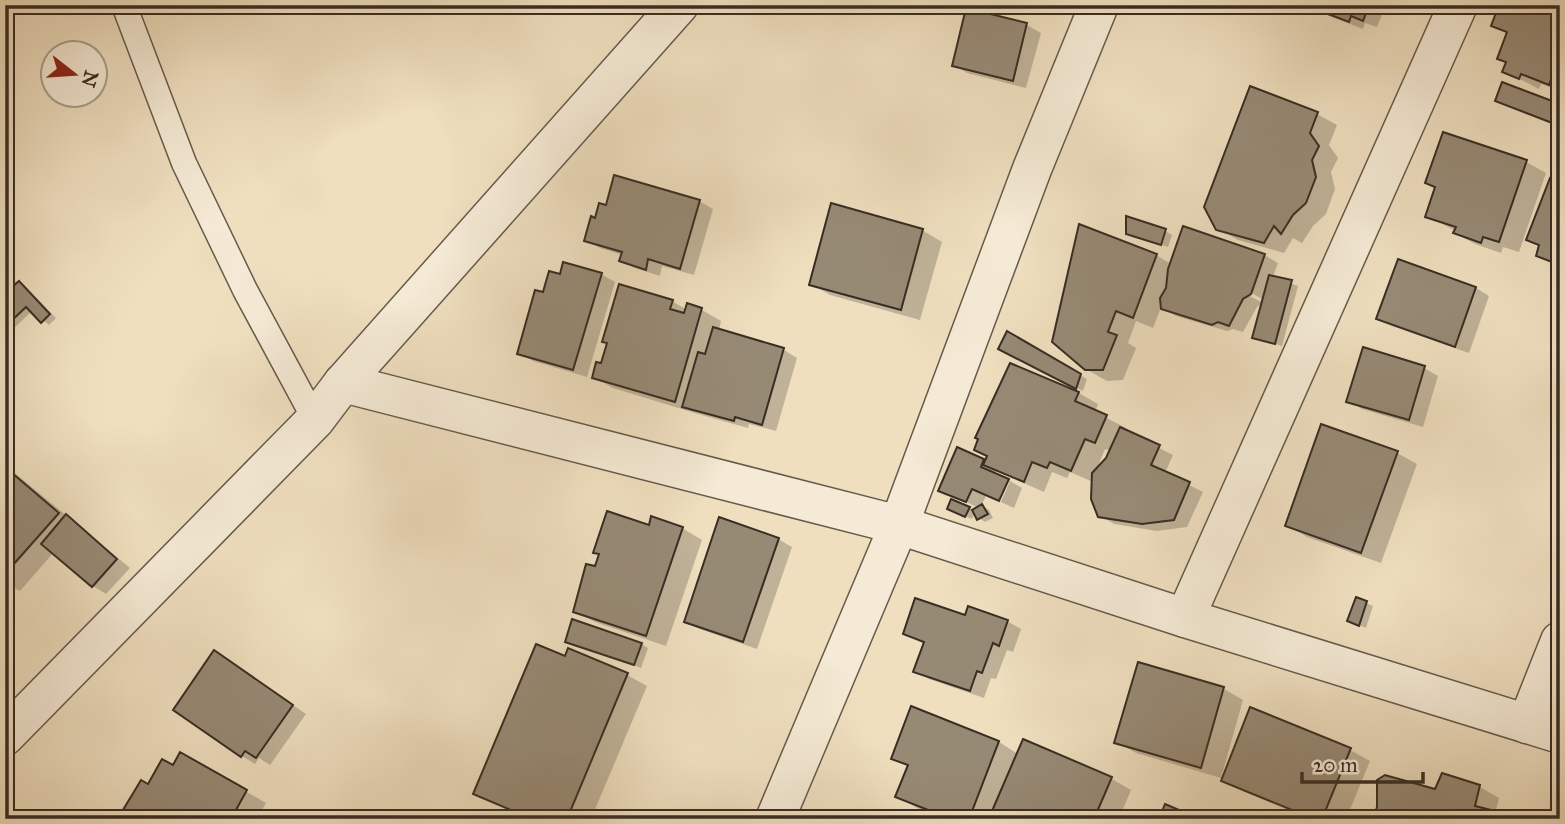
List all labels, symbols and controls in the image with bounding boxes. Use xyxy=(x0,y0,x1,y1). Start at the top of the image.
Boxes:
north arrow xyxy=(38,38,108,108)
text: N xyxy=(76,68,103,90)
scale bar xyxy=(1302,740,1423,784)
text: 20 m xyxy=(1313,752,1358,778)

